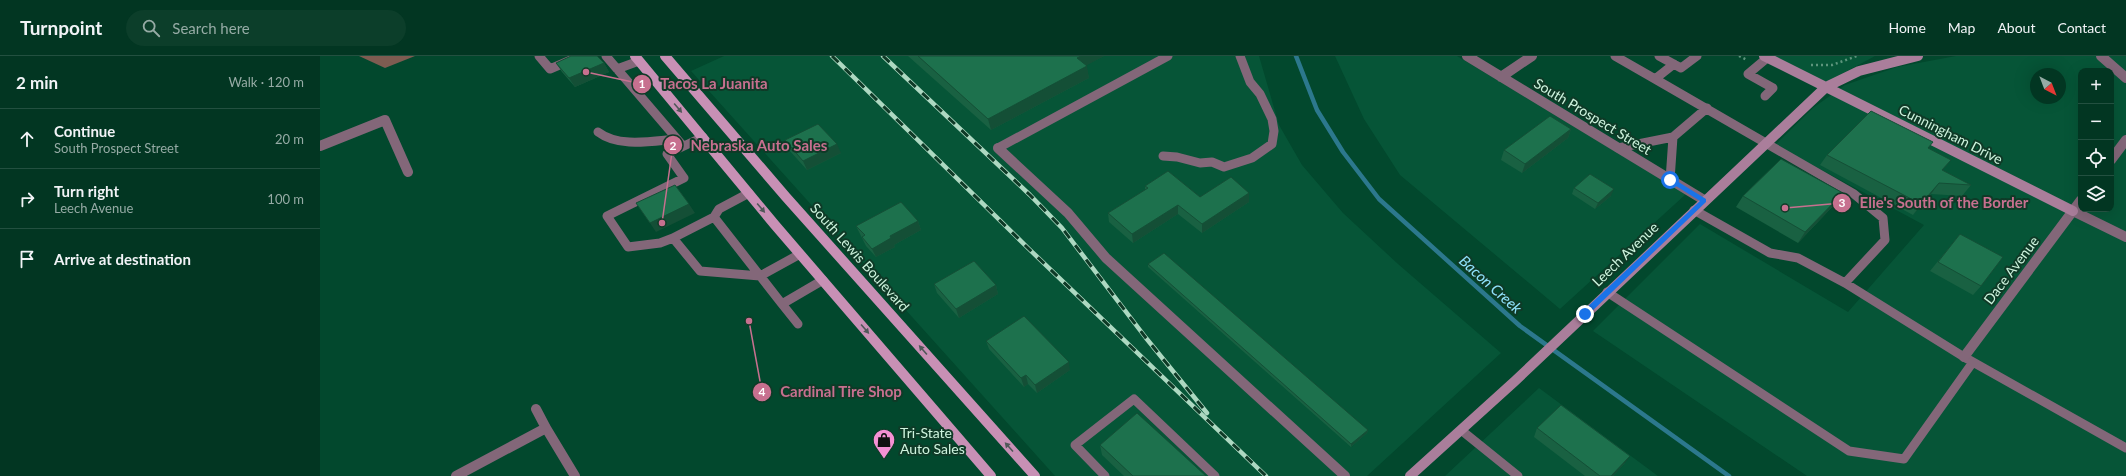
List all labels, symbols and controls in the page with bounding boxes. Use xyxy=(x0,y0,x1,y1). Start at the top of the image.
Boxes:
search box xyxy=(126,10,406,46)
text: Turnpoint xyxy=(20,16,102,39)
icon: search xyxy=(140,17,162,39)
text: Search here xyxy=(172,19,250,37)
text: Home xyxy=(1888,19,1926,36)
text: Map xyxy=(1948,19,1975,36)
text: About xyxy=(1997,19,2035,36)
text: Contact xyxy=(2057,19,2106,36)
north arrow xyxy=(2030,68,2066,104)
map controls xyxy=(2078,68,2114,212)
button: + xyxy=(2078,68,2114,104)
callout: Tacos La Juanita xyxy=(632,71,775,98)
text: 2 min xyxy=(16,72,58,93)
text: Walk · 120 m xyxy=(228,74,304,90)
text: Tacos La Juanita xyxy=(660,74,768,92)
street label: South Prospect Street xyxy=(1531,74,1655,158)
text: 1 xyxy=(639,76,646,91)
street label: Cunningham Drive xyxy=(1896,100,2006,168)
one-way arrow xyxy=(673,102,682,113)
button: − xyxy=(2078,104,2114,140)
text: Continue xyxy=(54,122,115,140)
icon: ahead xyxy=(16,128,38,150)
text: 20 m xyxy=(275,131,304,147)
callout: Nebraska Auto Sales xyxy=(663,132,836,159)
text: Nebraska Auto Sales xyxy=(691,136,828,154)
text: 2 xyxy=(670,138,677,153)
text: South Prospect Street xyxy=(54,140,179,156)
button: locate xyxy=(2078,140,2114,176)
route start xyxy=(1661,171,1679,189)
button: layers xyxy=(2078,176,2114,212)
text: Turn right xyxy=(54,182,119,200)
icon: right xyxy=(16,188,38,210)
callout: Elie's South of the Border xyxy=(1832,190,2037,217)
text: 100 m xyxy=(267,191,304,207)
text: Elie's South of the Border xyxy=(1860,193,2029,211)
text: 3 xyxy=(1839,195,1846,210)
street label: South Lewis Boulevard xyxy=(807,199,913,315)
text: Leech Avenue xyxy=(54,200,133,216)
one-way arrow xyxy=(756,202,765,213)
street label: Leech Avenue xyxy=(1588,218,1662,290)
street label: Dace Avenue xyxy=(1980,233,2042,307)
icon: arrive xyxy=(16,248,38,270)
text: Arrive at destination xyxy=(54,250,191,268)
water label: Bacon Creek xyxy=(1456,251,1527,317)
route end xyxy=(1576,305,1594,323)
one-way arrow xyxy=(860,324,869,334)
one-way arrow xyxy=(918,345,927,355)
callout: Cardinal Tire Shop xyxy=(752,378,910,405)
text: Cardinal Tire Shop xyxy=(780,382,902,400)
text: 4 xyxy=(759,384,766,399)
place label: Tri-State Auto Sales xyxy=(900,424,965,457)
shop icon: Tri-State Auto Sales xyxy=(871,427,897,460)
one-way arrow xyxy=(1004,442,1014,452)

